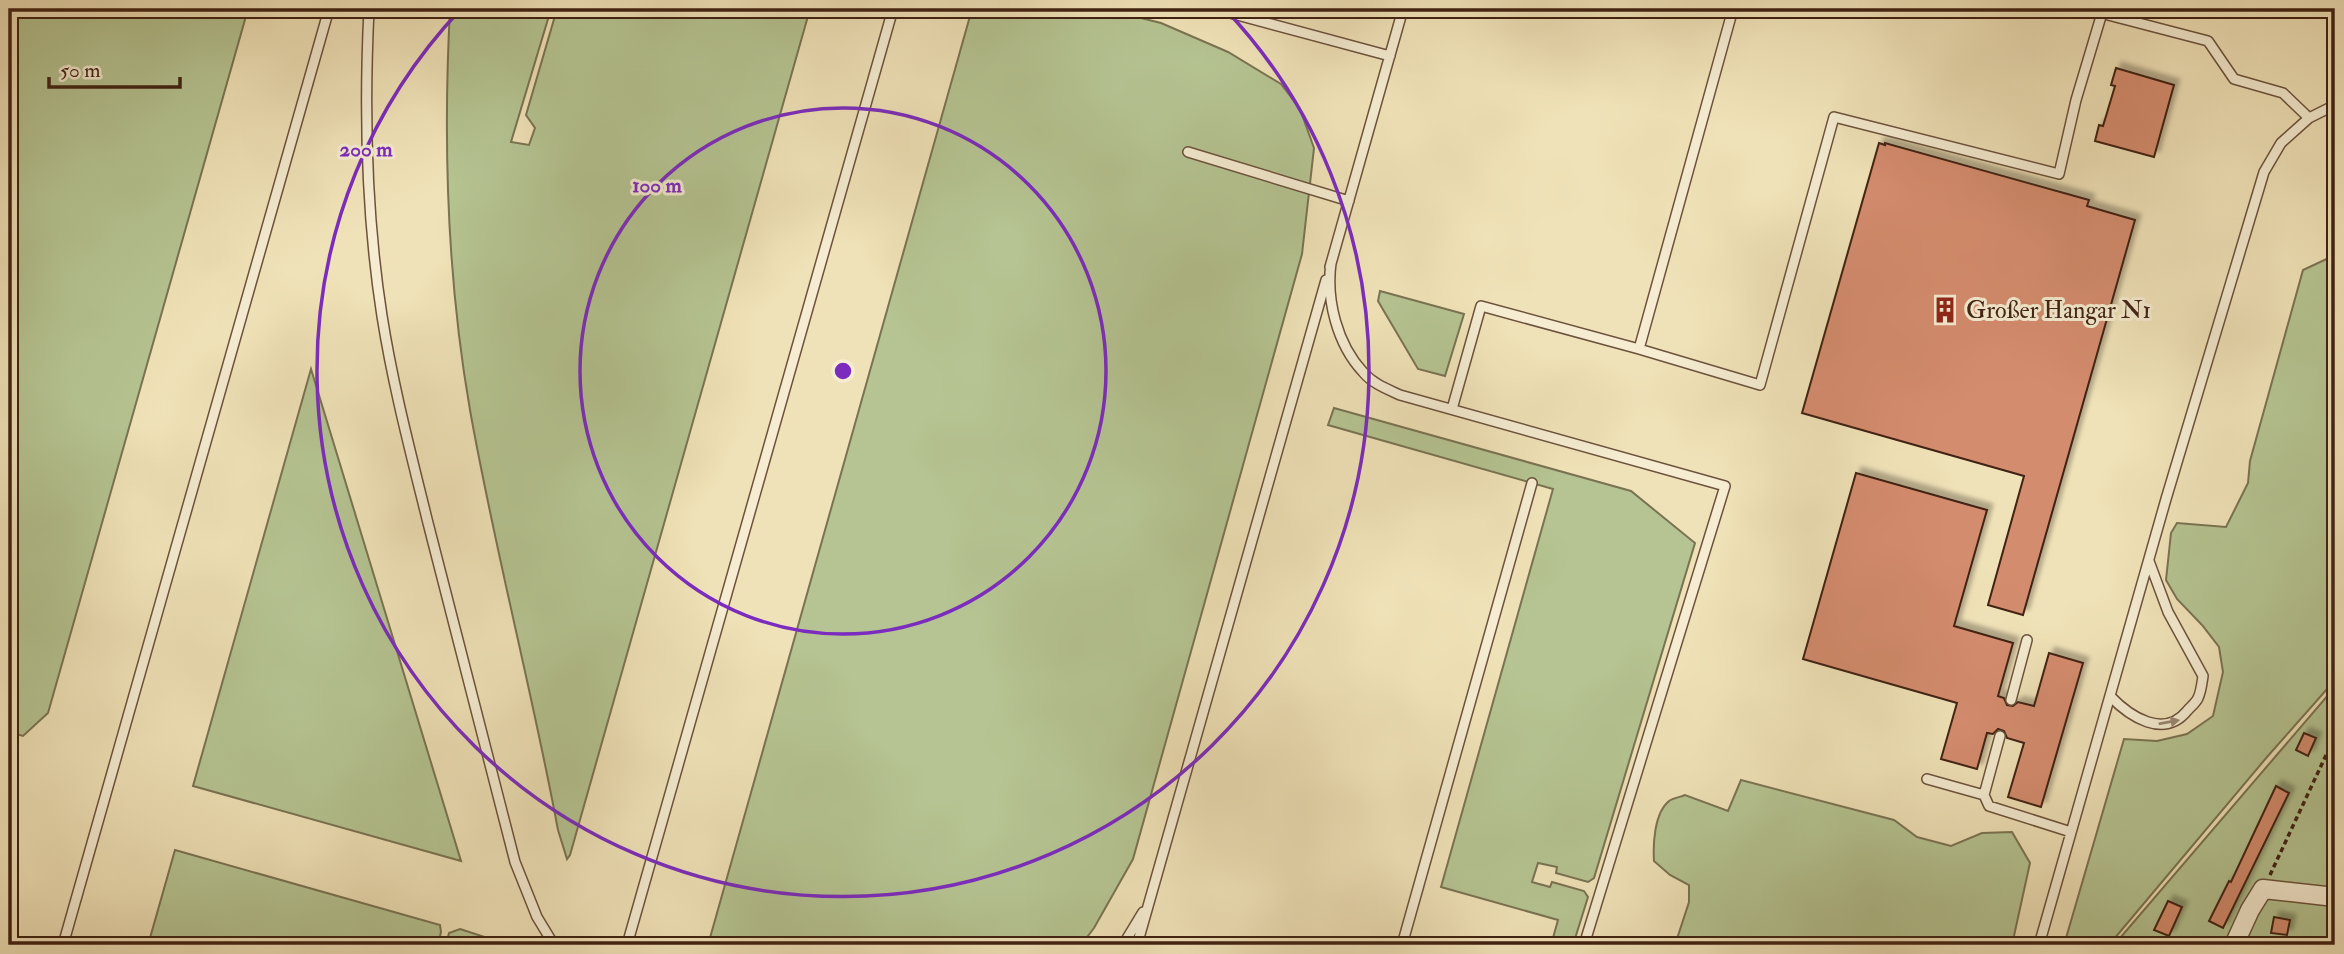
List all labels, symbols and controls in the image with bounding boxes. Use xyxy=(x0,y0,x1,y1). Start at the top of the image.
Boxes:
scale bar xyxy=(49,46,180,90)
text: 50 m xyxy=(60,57,101,84)
text: 200 m xyxy=(340,136,393,163)
text: 100 m xyxy=(632,172,683,199)
building icon: Großer Hangar N1 xyxy=(1930,295,1960,325)
place label: Großer Hangar N1 xyxy=(1966,295,2151,326)
centre of rings xyxy=(831,359,855,383)
one-way arrow xyxy=(2158,716,2180,727)

